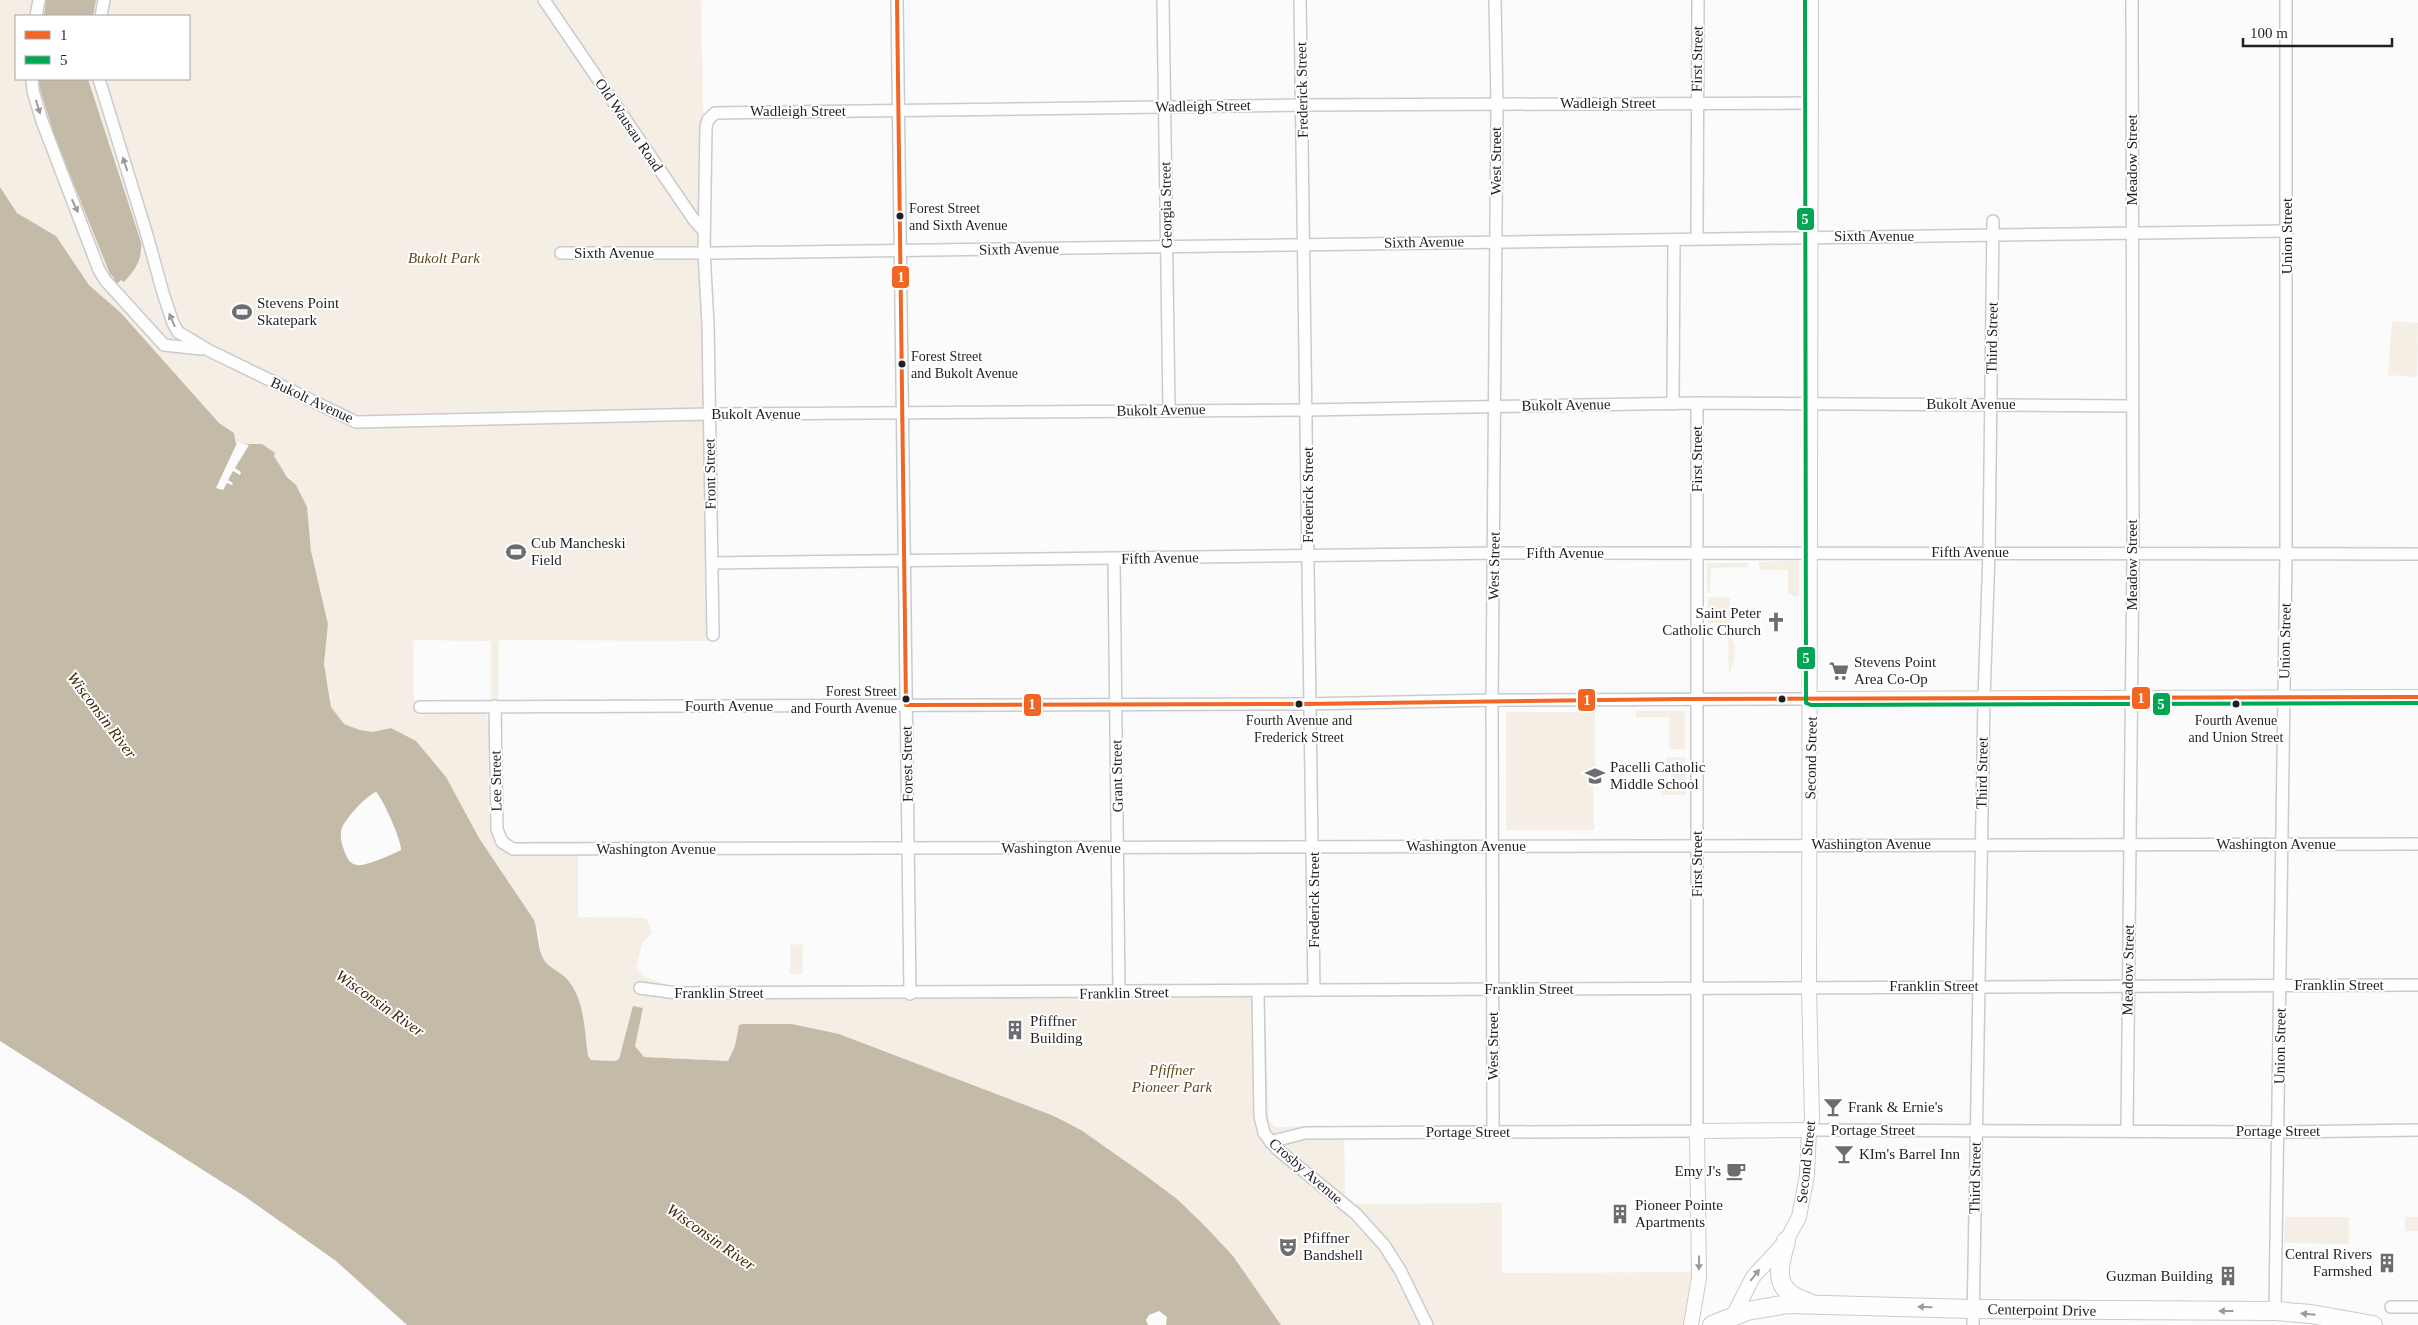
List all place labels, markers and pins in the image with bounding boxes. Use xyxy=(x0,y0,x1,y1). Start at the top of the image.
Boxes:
place label: Forest Street and Sixth Avenue xyxy=(909,201,1008,233)
marker: Forest Street and Sixth Avenue xyxy=(895,211,905,221)
place label: Stevens Point Skatepark xyxy=(257,295,340,328)
sports icon: Stevens Point Skatepark xyxy=(231,301,253,323)
place label: Forest Street and Bukolt Avenue xyxy=(911,349,1018,381)
marker: Forest Street and Bukolt Avenue xyxy=(897,359,907,369)
place label: Cub Mancheski Field xyxy=(531,535,626,568)
sports icon: Cub Mancheski Field xyxy=(505,541,527,563)
place label: Saint Peter Catholic Church xyxy=(1662,605,1761,638)
church icon: Saint Peter Catholic Church xyxy=(1765,611,1787,633)
place label: Stevens Point Area Co-Op xyxy=(1854,654,1937,687)
supermarket icon: Stevens Point Area Co-Op xyxy=(1828,660,1850,682)
place label: Forest Street and Fourth Avenue xyxy=(791,684,897,716)
marker: Forest Street and Fourth Avenue xyxy=(901,694,911,704)
unlabelled marker xyxy=(1777,694,1787,704)
marker: Fourth Avenue and Frederick Street xyxy=(1294,699,1304,709)
marker: Fourth Avenue and Union Street xyxy=(2231,699,2241,709)
place label: Fourth Avenue and Frederick Street xyxy=(1246,713,1352,745)
place label: Fourth Avenue and Union Street xyxy=(2189,713,2284,745)
place label: Pacelli Catholic Middle School xyxy=(1610,759,1706,792)
school or university icon: Pacelli Catholic Middle School xyxy=(1584,765,1606,787)
place label: Pfiffner Building xyxy=(1030,1013,1083,1046)
building icon: Pfiffner Building xyxy=(1004,1019,1026,1041)
bar icon: Frank & Ernie's xyxy=(1822,1096,1844,1118)
place label: Frank & Ernie's xyxy=(1848,1099,1943,1115)
bar icon: KIm's Barrel Inn xyxy=(1833,1143,1855,1165)
place label: KIm's Barrel Inn xyxy=(1859,1146,1961,1162)
cafe icon: Emy J's xyxy=(1725,1160,1747,1182)
place label: Emy J's xyxy=(1675,1163,1721,1179)
place label: Pioneer Pointe Apartments xyxy=(1635,1197,1723,1230)
building icon: Pioneer Pointe Apartments xyxy=(1609,1203,1631,1225)
place label: Pfiffner Bandshell xyxy=(1303,1230,1363,1263)
theatre icon: Pfiffner Bandshell xyxy=(1277,1236,1299,1258)
place label: Central Rivers Farmshed xyxy=(2285,1246,2372,1279)
building icon: Central Rivers Farmshed xyxy=(2376,1252,2398,1274)
building icon: Guzman Building xyxy=(2217,1265,2239,1287)
place label: Guzman Building xyxy=(2106,1268,2213,1284)

